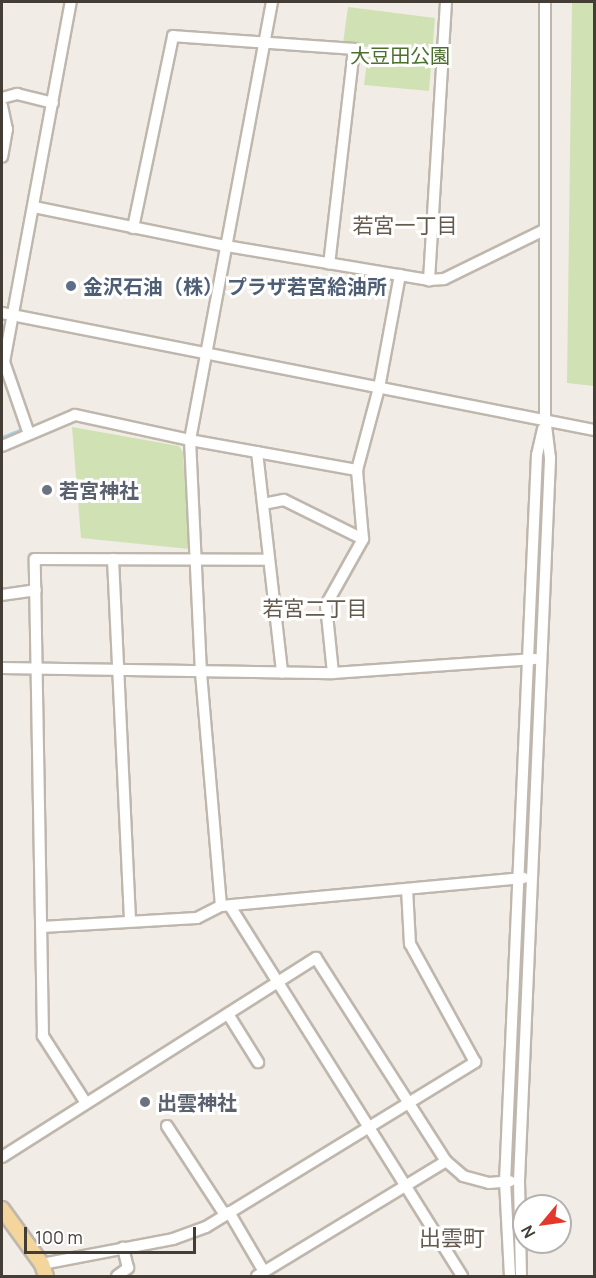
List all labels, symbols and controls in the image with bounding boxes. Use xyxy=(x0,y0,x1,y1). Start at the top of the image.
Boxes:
park label: 大豆田公園 xyxy=(350,43,450,67)
district label: 若宮一丁目 xyxy=(353,212,457,238)
place label: 金沢石油（株） プラザ若宮給油所 xyxy=(83,274,387,298)
marker: 金沢石油（株） プラザ若宮給油所 xyxy=(64,279,78,293)
place label: 若宮神社 xyxy=(59,478,139,502)
marker: 若宮神社 xyxy=(40,483,54,497)
district label: 若宮二丁目 xyxy=(263,595,367,621)
place label: 出雲神社 xyxy=(157,1090,237,1114)
marker: 出雲神社 xyxy=(138,1095,152,1109)
north arrow xyxy=(512,1194,572,1254)
scale bar xyxy=(27,1215,200,1253)
text: N xyxy=(516,1221,540,1242)
text: 100 m xyxy=(35,1225,83,1249)
district label: 出雲町 xyxy=(419,1226,485,1252)

